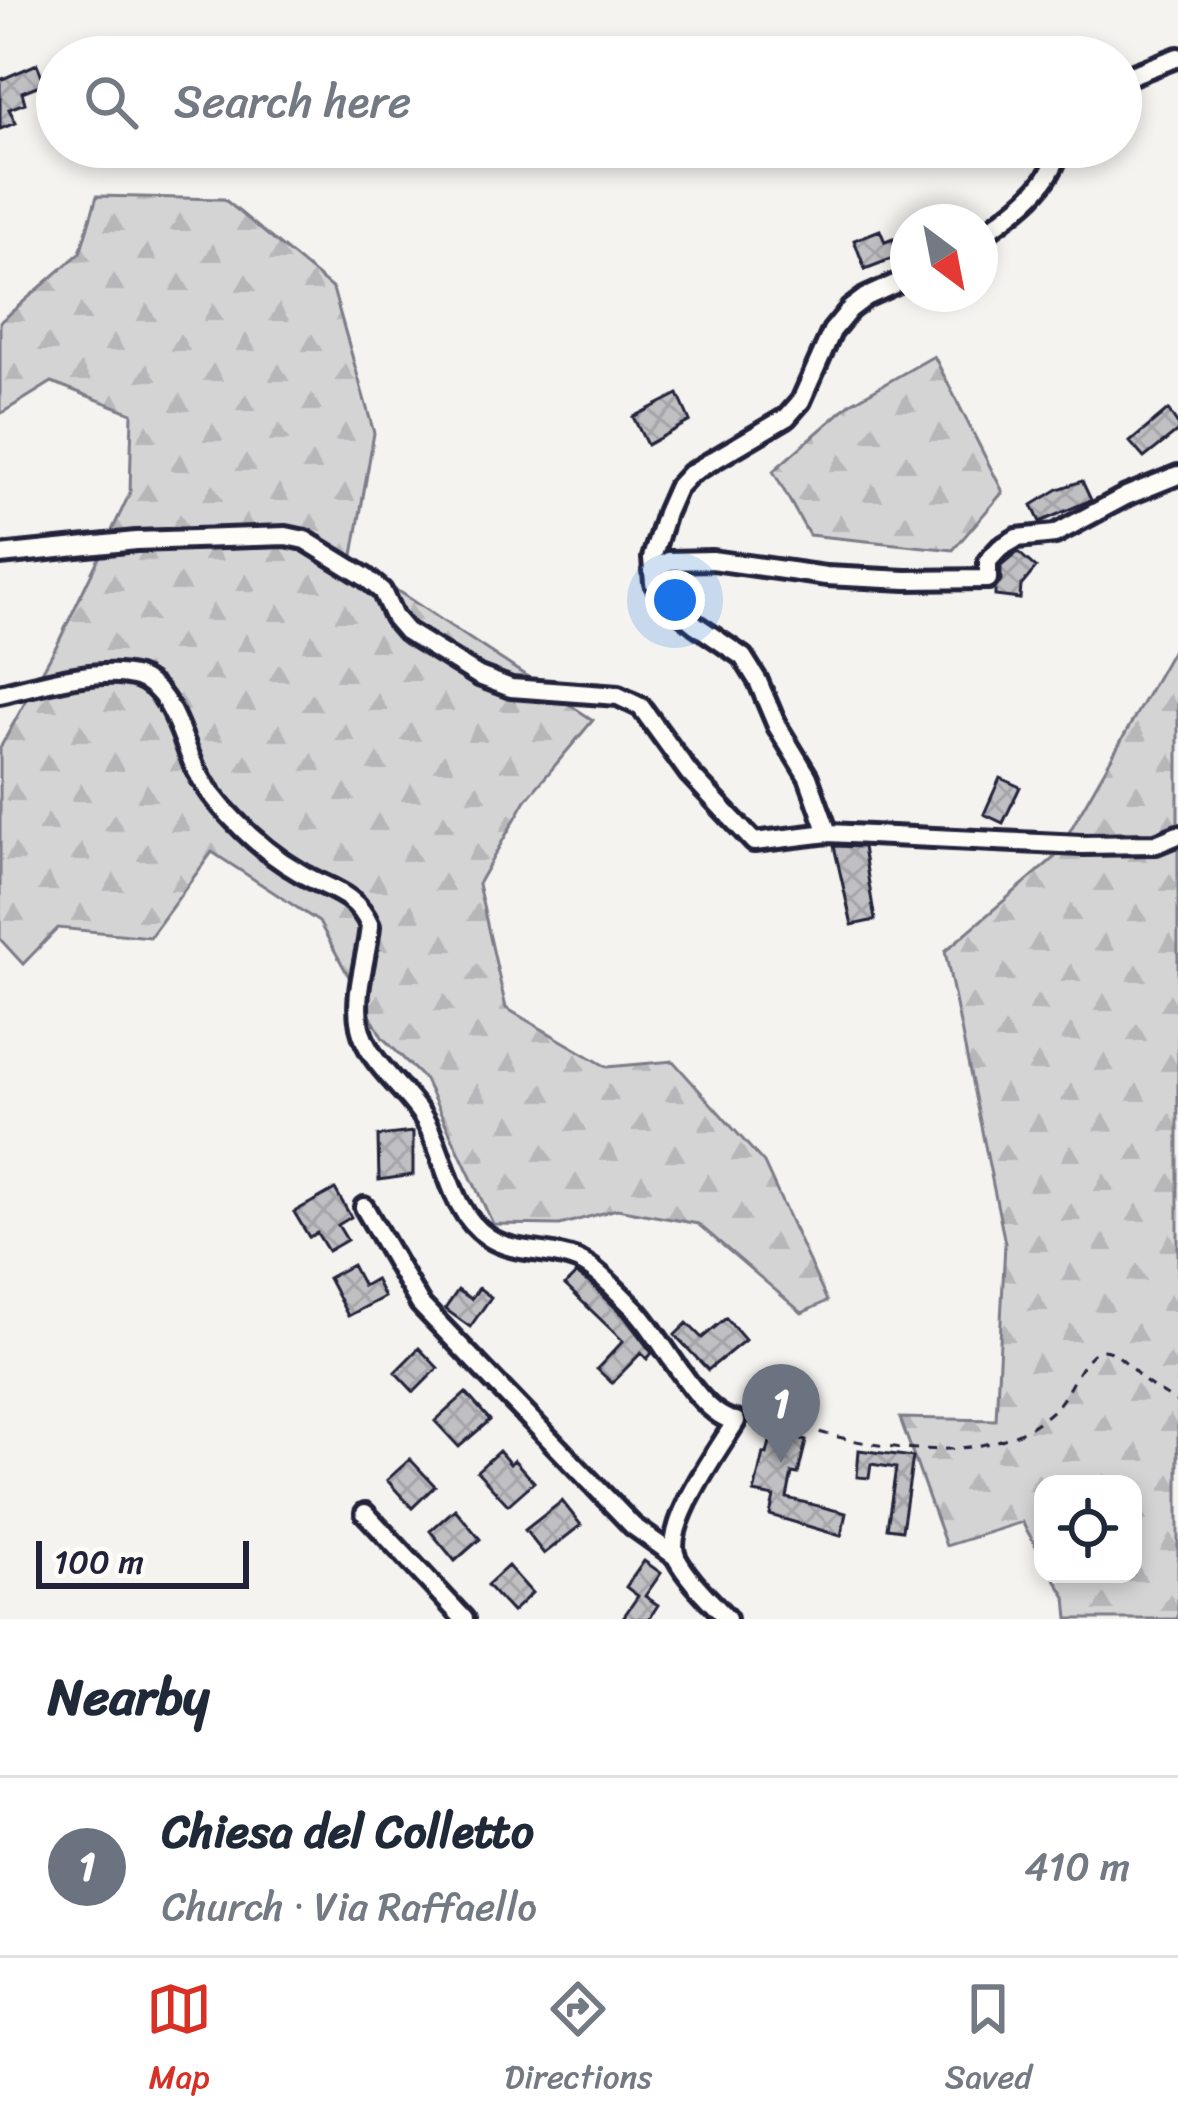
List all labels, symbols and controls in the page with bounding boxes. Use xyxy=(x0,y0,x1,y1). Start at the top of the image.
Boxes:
search box xyxy=(36,36,1142,168)
text: Search here xyxy=(174,62,411,142)
icon: search xyxy=(78,69,144,135)
north arrow xyxy=(890,204,998,312)
your location xyxy=(645,570,705,630)
pin: 1 xyxy=(742,1364,820,1463)
map controls xyxy=(1034,1475,1142,1583)
button: locate xyxy=(1034,1475,1142,1583)
text: 100 m xyxy=(54,1533,144,1591)
scale bar xyxy=(36,1535,249,1588)
text: Nearby xyxy=(48,1652,209,1742)
text: Chiesa del Colletto xyxy=(162,1792,534,1872)
text: 1 xyxy=(79,1832,95,1901)
text: 410 m xyxy=(1024,1832,1130,1901)
text: Church · Via Raffaello xyxy=(162,1872,537,1941)
tab: Map xyxy=(146,1976,212,2106)
tab: Directions xyxy=(505,1976,652,2106)
tab: Saved xyxy=(945,1976,1032,2106)

